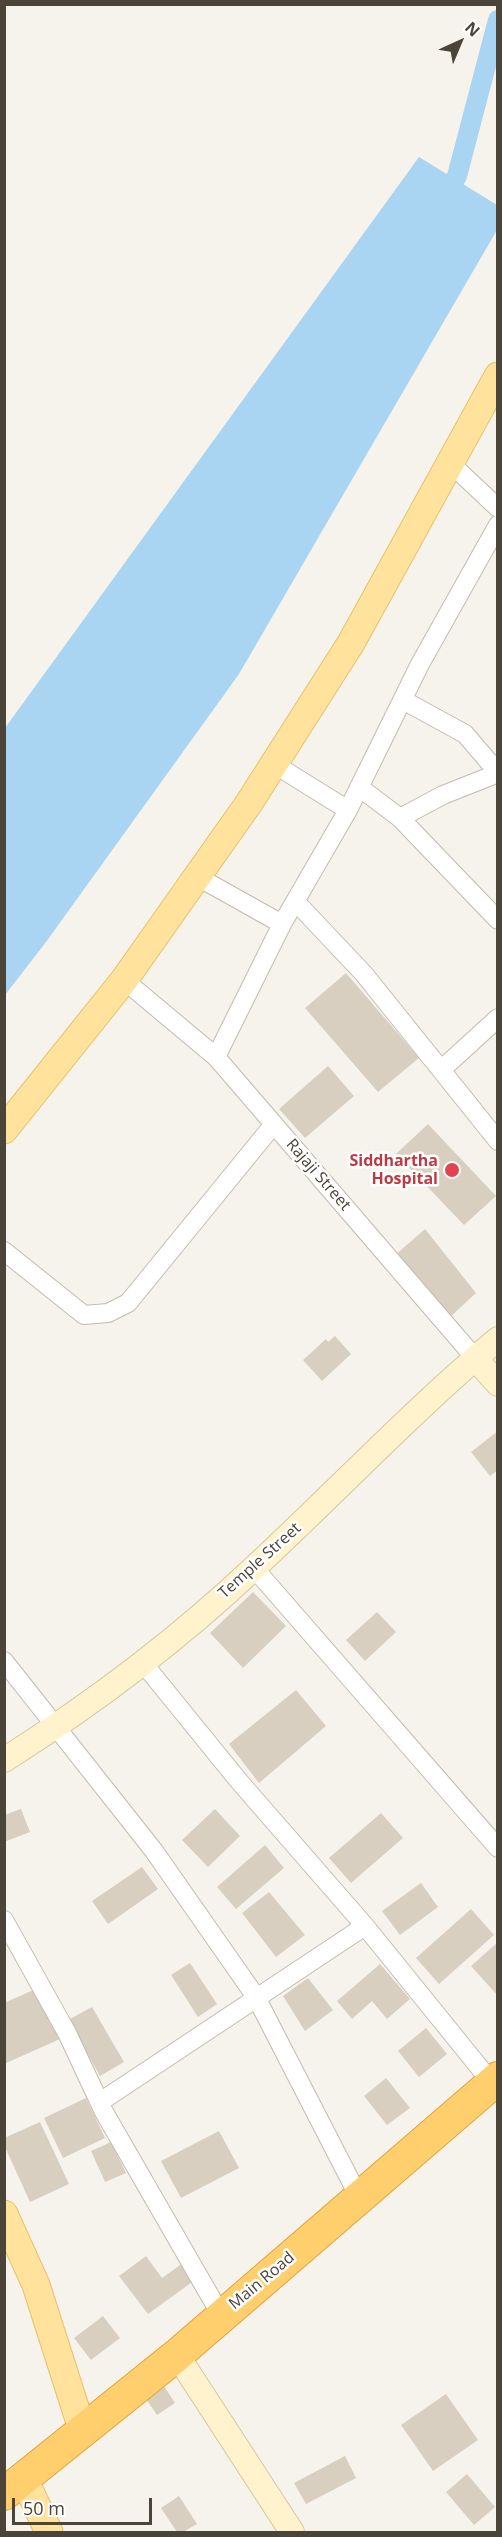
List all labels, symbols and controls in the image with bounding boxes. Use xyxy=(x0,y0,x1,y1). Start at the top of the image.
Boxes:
north arrow xyxy=(430,12,490,72)
text: N xyxy=(460,17,485,41)
street label: Rajaji Street xyxy=(282,1135,354,1215)
place label: Siddhartha Hospital xyxy=(349,1151,438,1189)
marker: Siddhartha Hospital xyxy=(443,1161,461,1179)
street label: Temple Street xyxy=(215,1519,305,1603)
street label: Main Road xyxy=(225,2248,299,2314)
scale bar xyxy=(15,2486,154,2524)
text: 50 m xyxy=(23,2496,65,2520)

